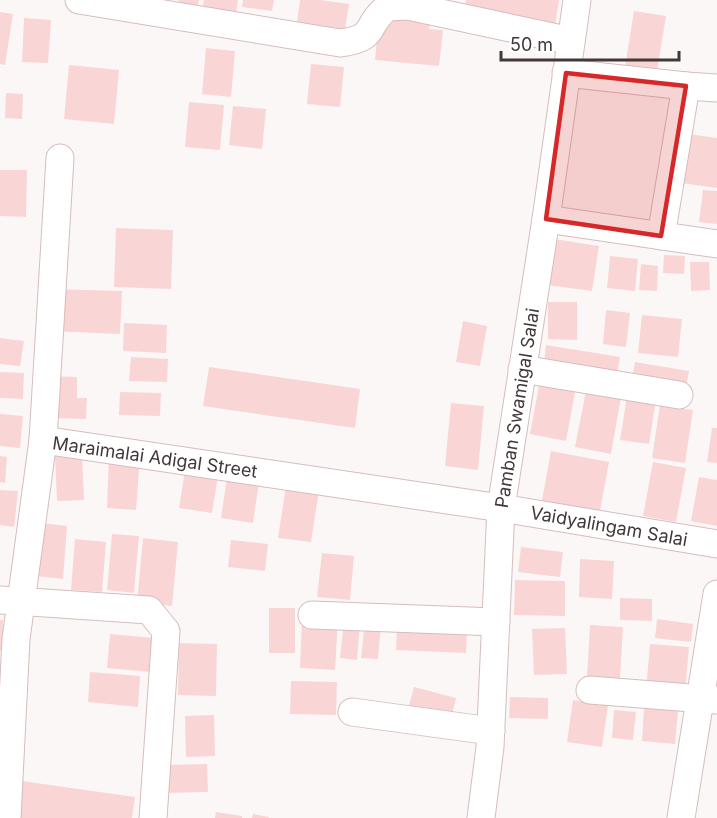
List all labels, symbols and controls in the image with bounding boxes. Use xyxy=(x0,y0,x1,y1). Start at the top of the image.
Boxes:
scale bar xyxy=(501,24,680,62)
text: 50 m xyxy=(510,34,553,55)
street label: Pamban Swamigal Salai xyxy=(491,307,543,509)
street label: Maraimalai Adigal Street xyxy=(51,432,259,482)
street label: Vaidyalingam Salai xyxy=(529,502,689,550)

